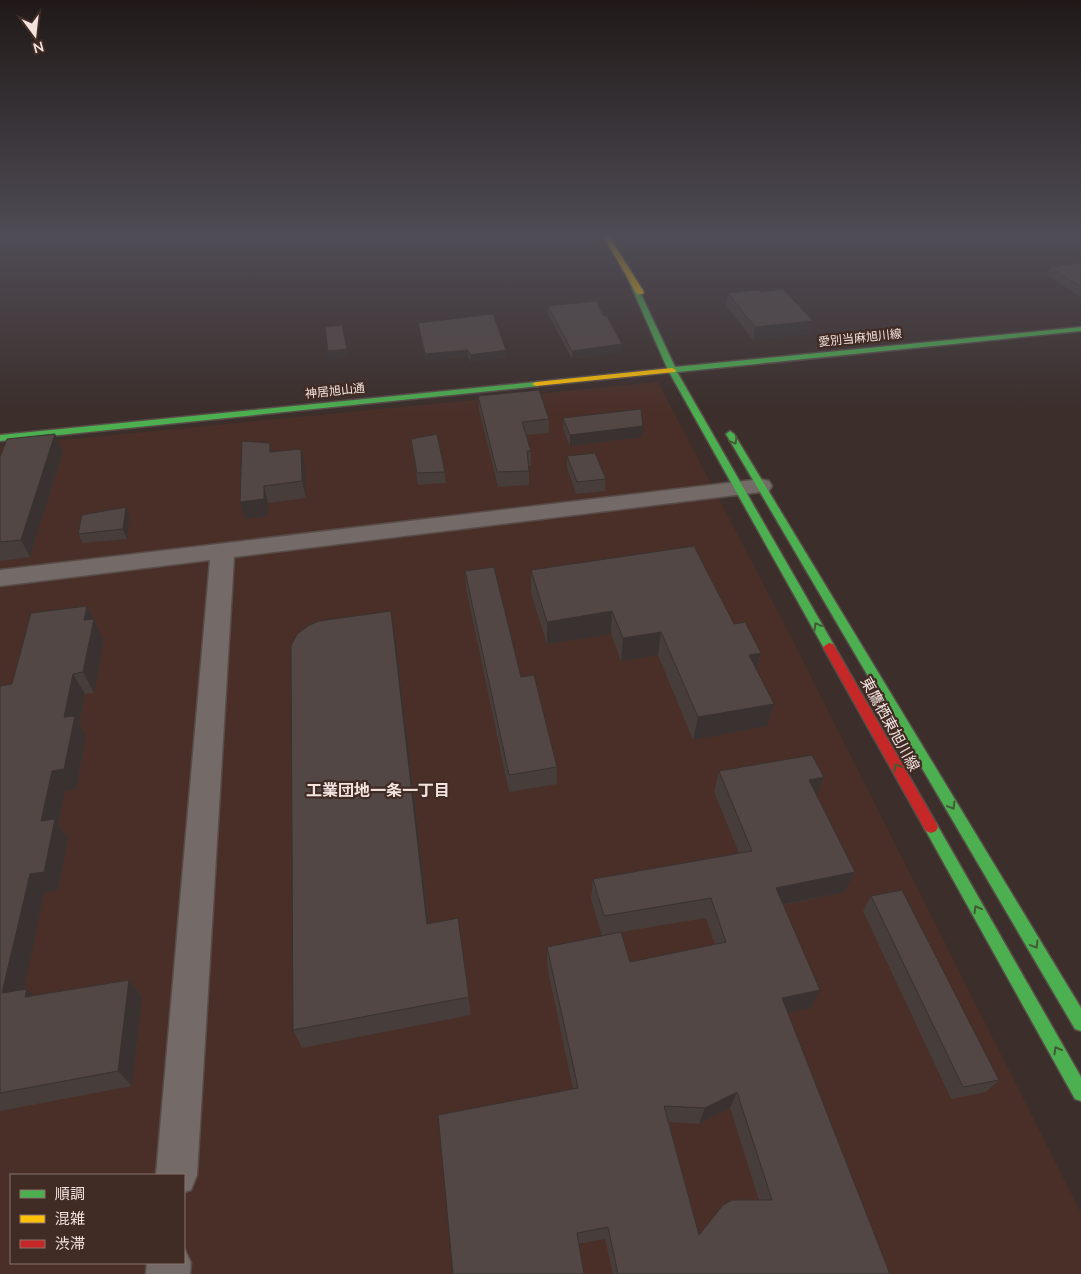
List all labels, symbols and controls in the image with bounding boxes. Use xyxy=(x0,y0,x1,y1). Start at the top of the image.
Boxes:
north arrow xyxy=(10,10,60,60)
text: N xyxy=(31,37,46,58)
street label: 愛別当麻旭川線 xyxy=(817,326,903,350)
street label: 神居旭山通 xyxy=(304,380,366,402)
one-way arrow xyxy=(727,435,737,444)
one-way arrow xyxy=(814,622,824,631)
street label: 東鷹栖東旭川線 xyxy=(856,673,924,775)
one-way arrow xyxy=(893,764,903,773)
district label: 工業団地一条一丁目 xyxy=(306,780,450,802)
one-way arrow xyxy=(945,800,955,809)
one-way arrow xyxy=(973,905,983,914)
one-way arrow xyxy=(1028,940,1038,949)
one-way arrow xyxy=(1053,1047,1063,1056)
legend xyxy=(10,1174,185,1264)
text: 順調 xyxy=(55,1184,85,1204)
text: 混雑 xyxy=(55,1209,85,1229)
text: 渋滞 xyxy=(55,1234,85,1254)

